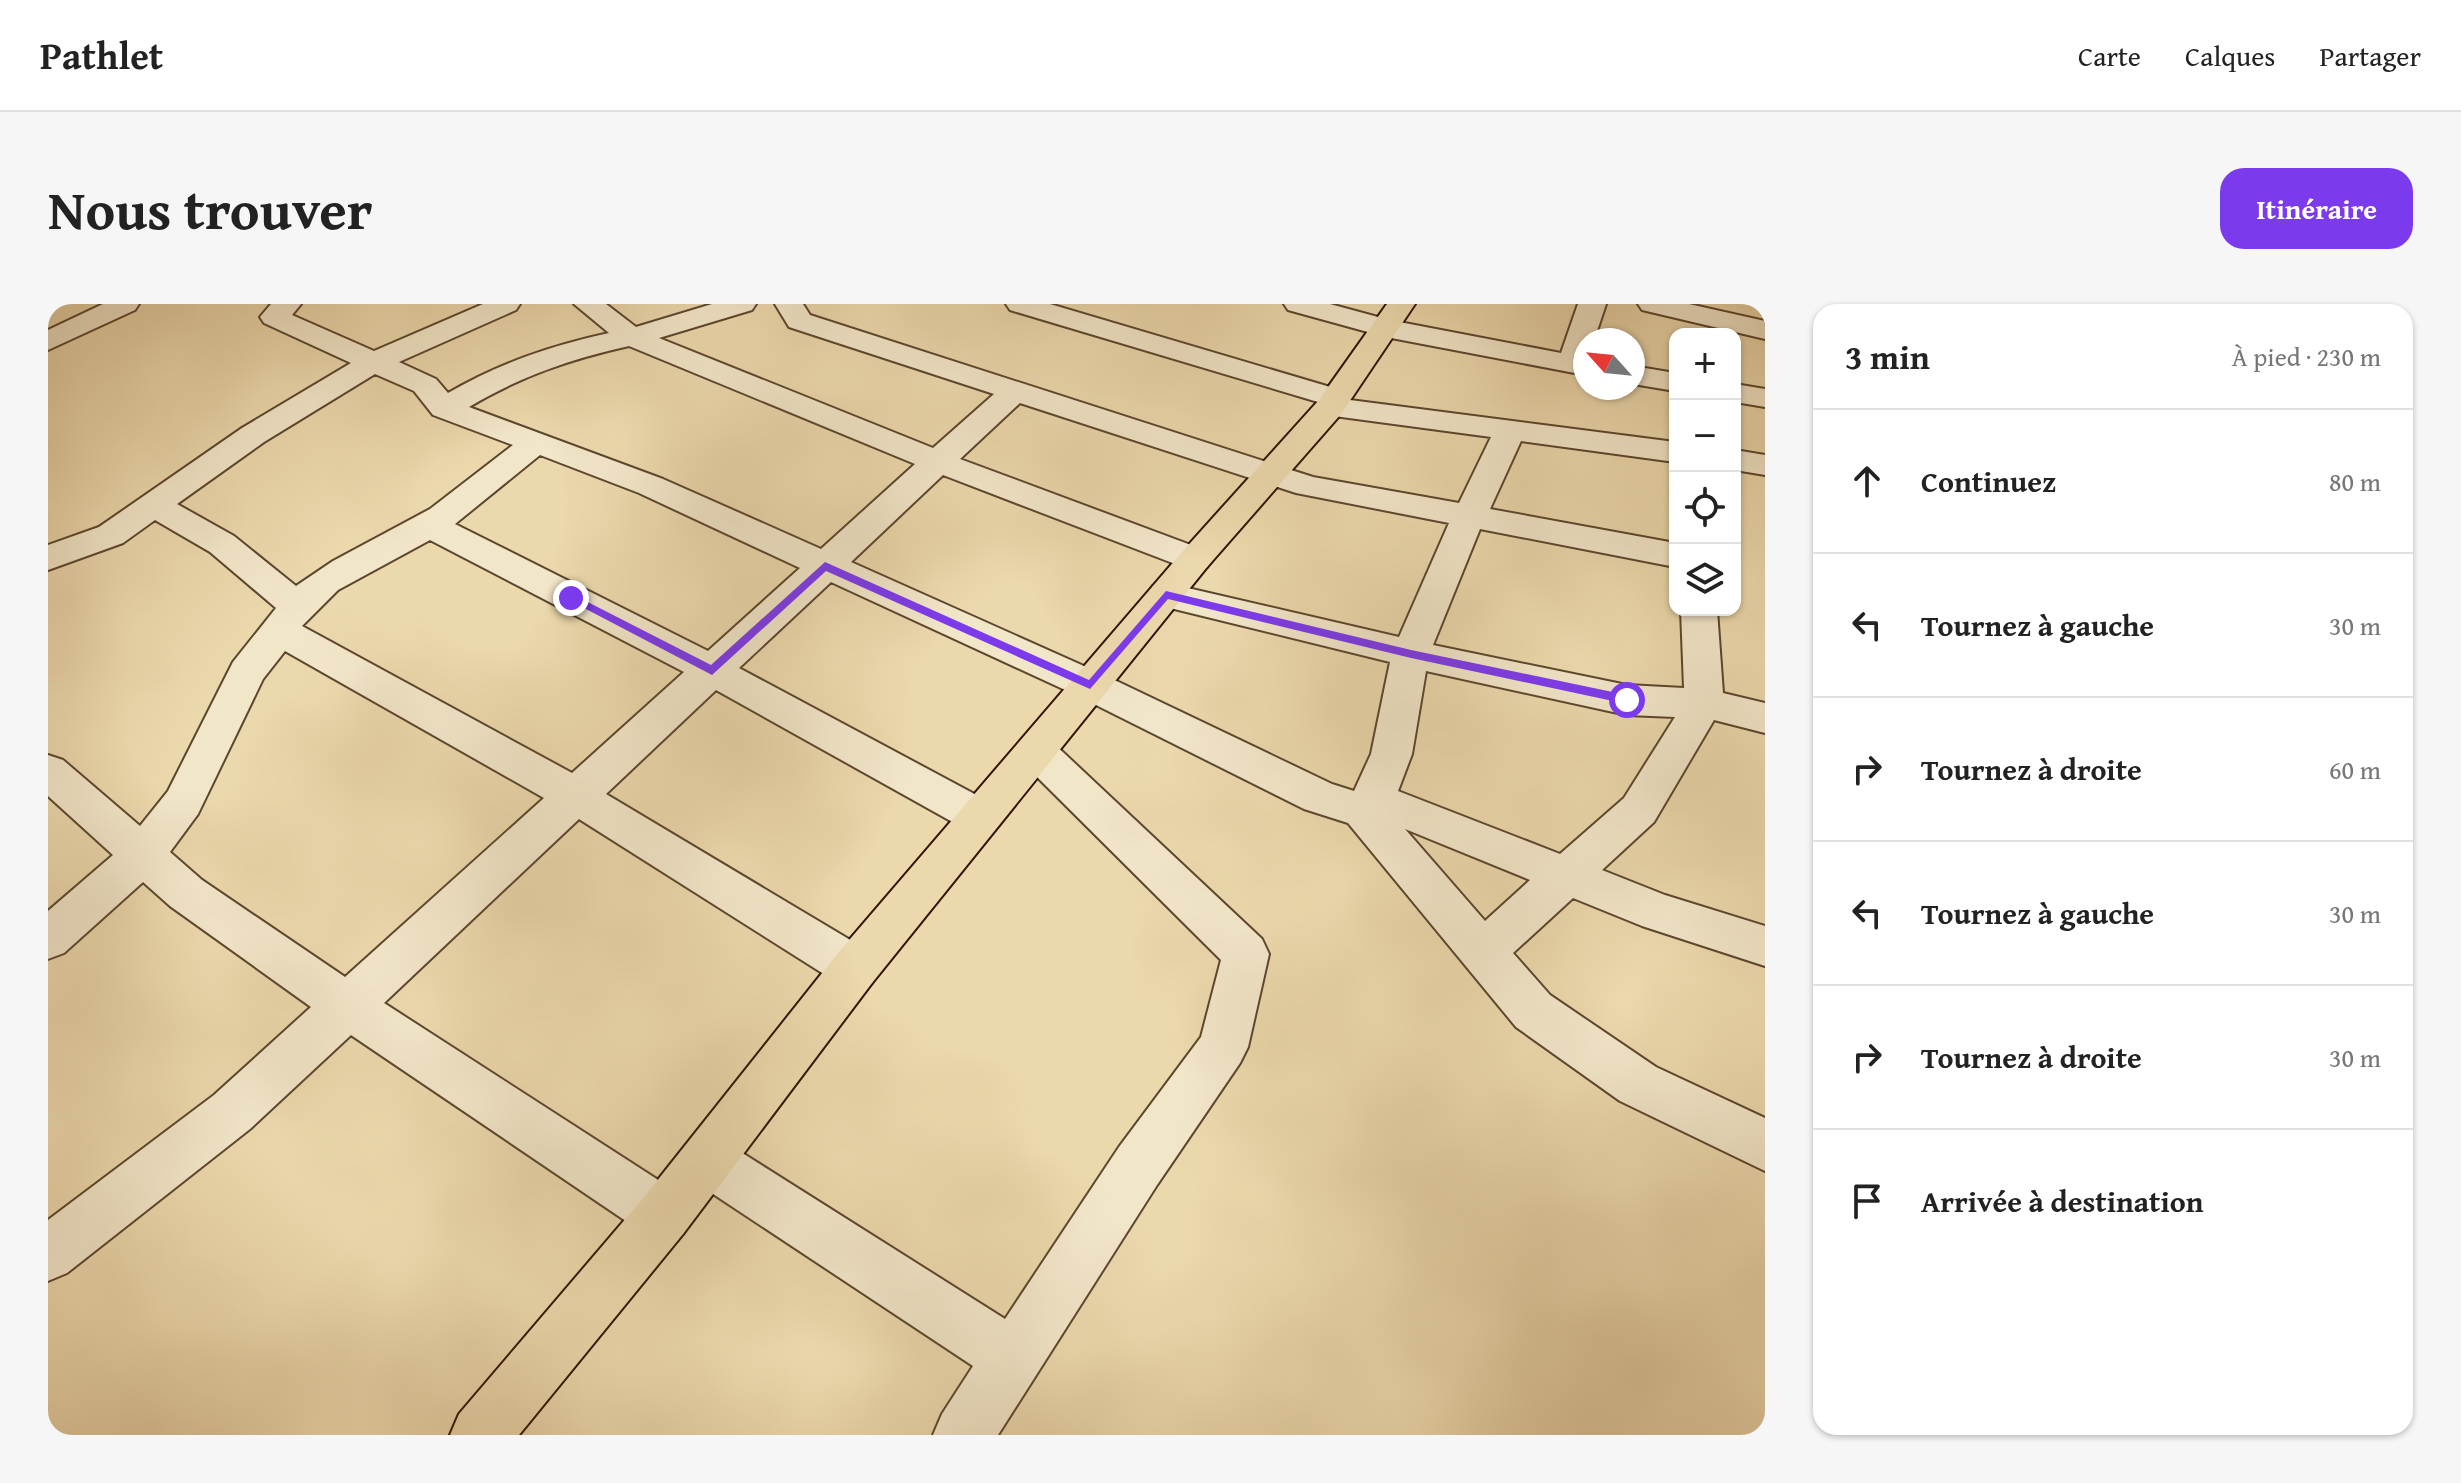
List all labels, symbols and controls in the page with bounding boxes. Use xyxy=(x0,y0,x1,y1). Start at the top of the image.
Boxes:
text: Pathlet xyxy=(40,27,163,83)
text: Carte xyxy=(2078,35,2141,76)
text: Calques xyxy=(2185,35,2275,76)
text: Partager xyxy=(2319,35,2421,76)
text: Nous trouver xyxy=(48,167,372,250)
button: Itinéraire xyxy=(2220,168,2413,249)
north arrow xyxy=(1573,328,1645,400)
map controls xyxy=(1669,328,1741,616)
button: + xyxy=(1669,328,1741,400)
text: 3 min xyxy=(1845,332,1930,381)
text: À pied · 230 m xyxy=(2232,337,2381,376)
button: − xyxy=(1669,400,1741,472)
icon: ahead xyxy=(1845,459,1889,503)
text: Continuez xyxy=(1921,459,2056,503)
text: 80 m xyxy=(2329,462,2381,501)
button: locate xyxy=(1669,472,1741,544)
button: layers xyxy=(1669,544,1741,616)
route end xyxy=(553,580,589,616)
icon: left xyxy=(1845,603,1889,647)
text: Tournez à gauche xyxy=(1921,603,2154,647)
text: 30 m xyxy=(2329,606,2381,645)
route start xyxy=(1609,682,1645,718)
icon: right xyxy=(1845,747,1889,791)
text: Tournez à droite xyxy=(1921,747,2142,791)
text: 60 m xyxy=(2329,750,2381,789)
icon: left xyxy=(1845,891,1889,935)
text: Tournez à gauche xyxy=(1921,891,2154,935)
text: 30 m xyxy=(2329,894,2381,933)
icon: right xyxy=(1845,1035,1889,1079)
text: Tournez à droite xyxy=(1921,1035,2142,1079)
text: 30 m xyxy=(2329,1038,2381,1077)
icon: arrive xyxy=(1845,1179,1889,1223)
text: Arrivée à destination xyxy=(1921,1179,2203,1223)

